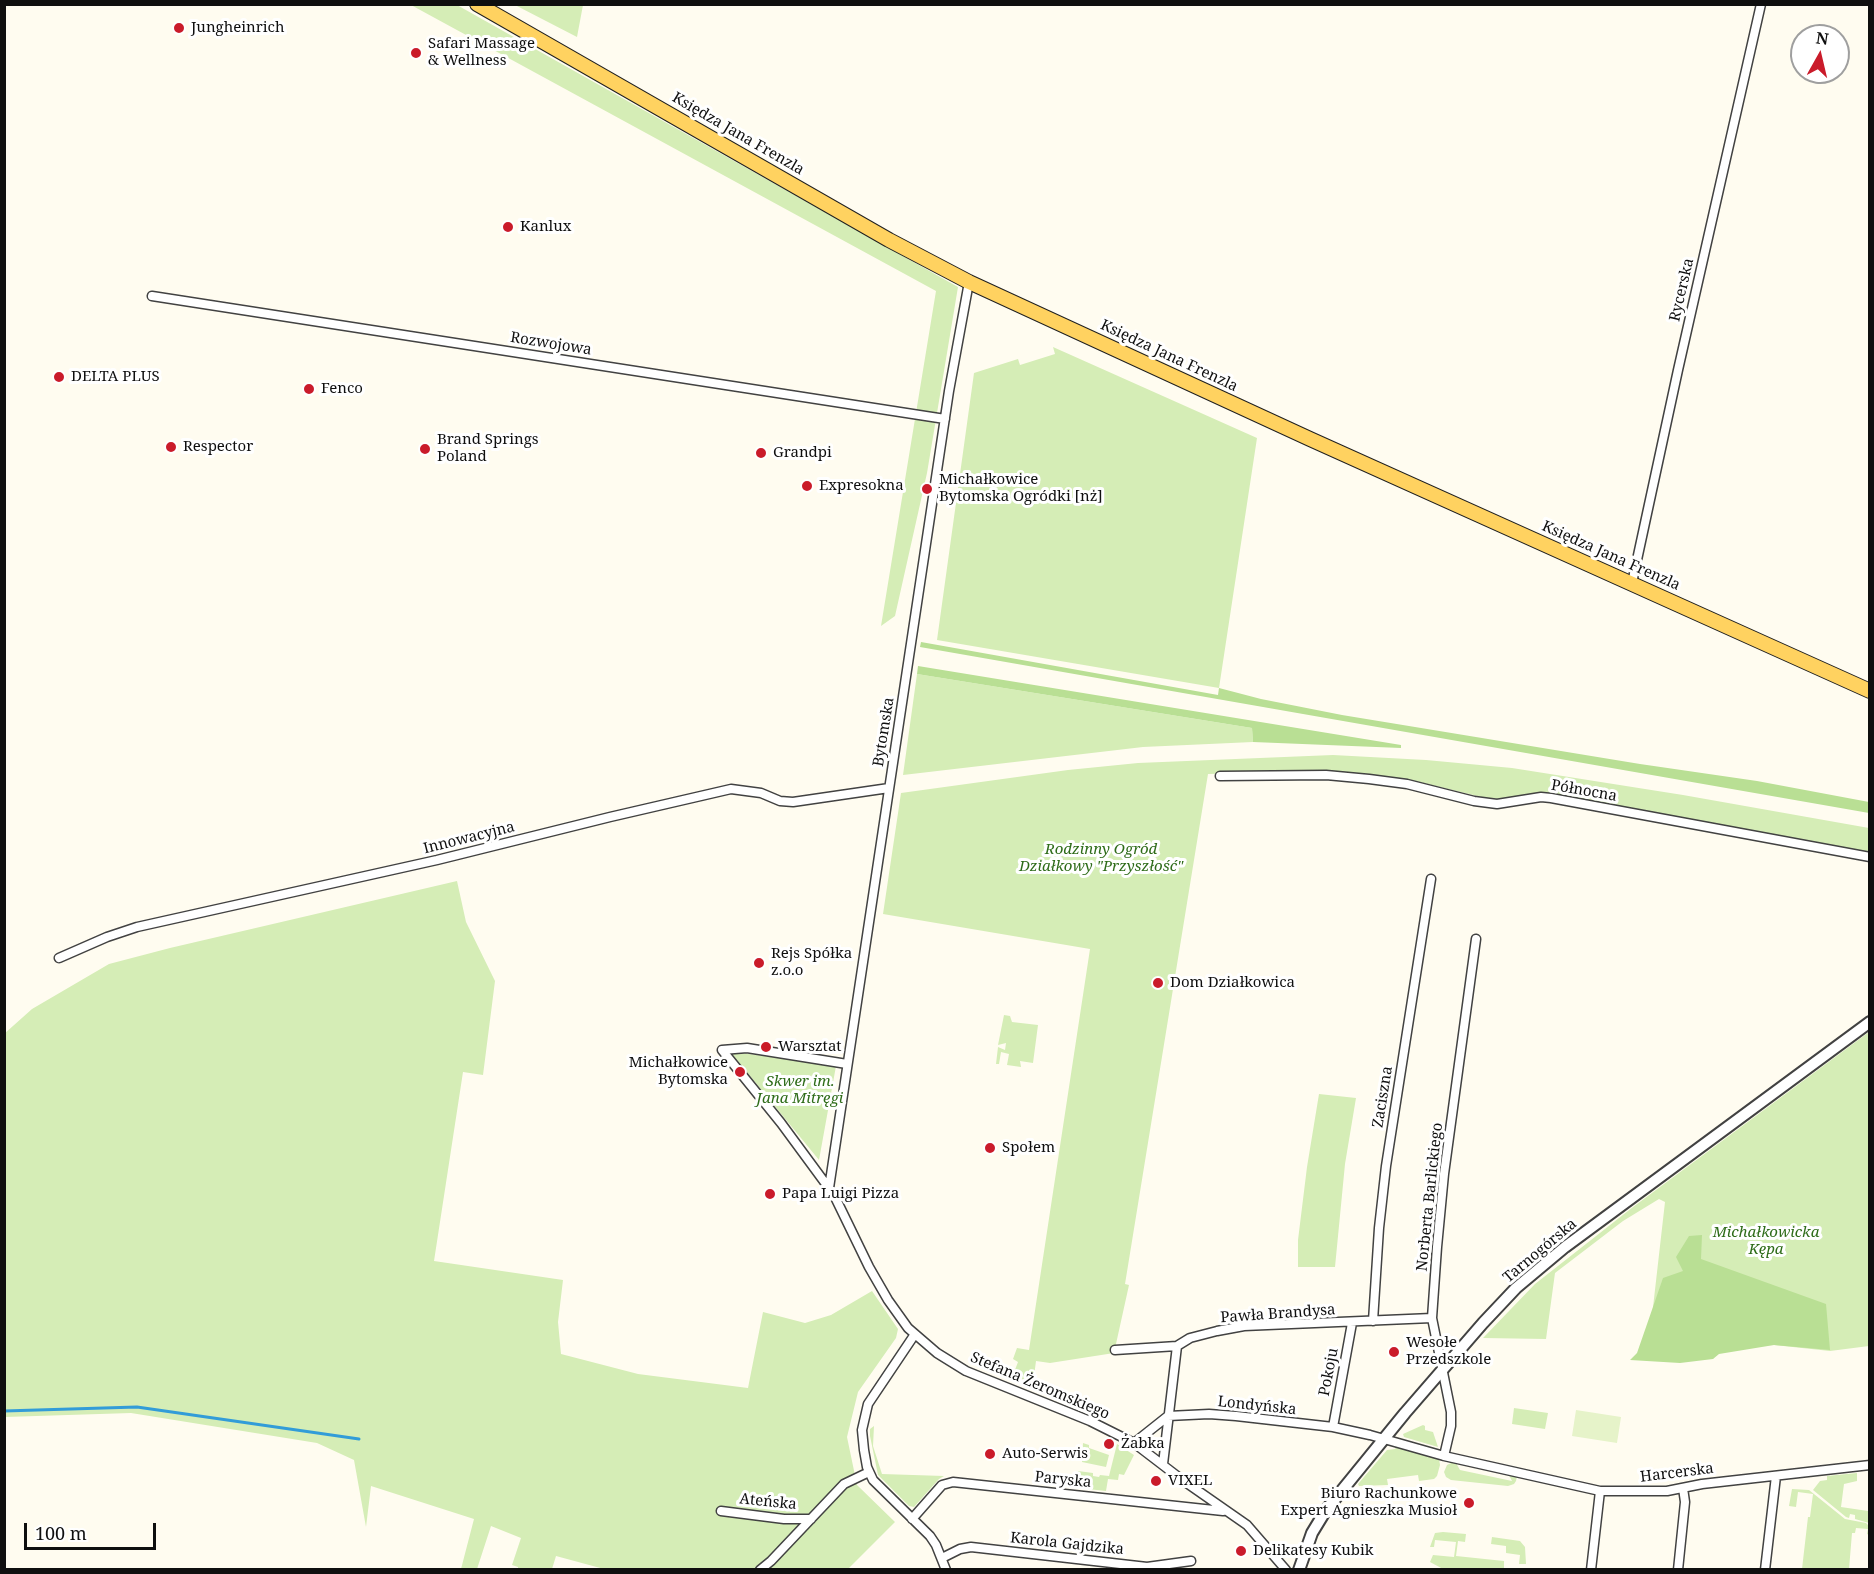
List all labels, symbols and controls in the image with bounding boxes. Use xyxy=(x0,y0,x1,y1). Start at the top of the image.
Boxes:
place label: Jungheinrich xyxy=(191,19,284,37)
marker: Jungheinrich xyxy=(172,21,186,35)
north arrow xyxy=(1790,24,1850,84)
text: N xyxy=(1814,26,1830,50)
place label: Safari Massage & Wellness xyxy=(428,35,535,70)
marker: Safari Massage & Wellness xyxy=(409,46,423,60)
street label: Księdza Jana Frenzla xyxy=(669,89,807,179)
place label: Kanlux xyxy=(520,218,571,236)
marker: Kanlux xyxy=(501,220,515,234)
street label: Rycerska xyxy=(1666,257,1698,323)
street label: Księdza Jana Frenzla xyxy=(1097,316,1241,396)
street label: Rozwojowa xyxy=(509,329,593,359)
place label: DELTA PLUS xyxy=(71,368,160,386)
marker: DELTA PLUS xyxy=(52,370,66,384)
place label: Fenco xyxy=(321,380,363,398)
marker: Fenco xyxy=(302,382,316,396)
place label: Brand Springs Poland xyxy=(437,431,539,466)
place label: Respector xyxy=(183,438,253,456)
marker: Respector xyxy=(164,440,178,454)
marker: Brand Springs Poland xyxy=(418,442,432,456)
place label: Grandpi xyxy=(773,444,832,462)
marker: Grandpi xyxy=(754,446,768,460)
place label: Michałkowice Bytomska Ogródki [nż] xyxy=(939,471,1103,506)
place label: Expresokna xyxy=(819,477,904,495)
marker: Expresokna xyxy=(800,479,814,493)
marker: Michałkowice Bytomska Ogródki [nż] xyxy=(920,482,934,496)
street label: Księdza Jana Frenzla xyxy=(1539,517,1683,595)
street label: Bytomska xyxy=(870,696,898,768)
street label: Północna xyxy=(1550,776,1618,806)
street label: Innowacyjna xyxy=(422,818,516,858)
park label: Rodzinny Ogród Działkowy "Przyszłość" xyxy=(1019,841,1183,876)
place label: Rejs Spółka z.o.o xyxy=(771,945,852,980)
marker: Rejs Spółka z.o.o xyxy=(752,956,766,970)
place label: Dom Działkowica xyxy=(1170,974,1295,992)
marker: Dom Działkowica xyxy=(1151,976,1165,990)
place label: Warsztat xyxy=(778,1038,842,1056)
marker: Warsztat xyxy=(759,1040,773,1054)
place label: Michałkowice Bytomska xyxy=(629,1054,728,1089)
marker: Michałkowice Bytomska xyxy=(733,1065,747,1079)
street label: Zaciszna xyxy=(1369,1065,1397,1129)
park label: Skwer im. Jana Mitręgi xyxy=(757,1073,843,1108)
street label: Norberta Barlickiego xyxy=(1413,1122,1447,1272)
place label: Społem xyxy=(1002,1139,1055,1157)
marker: Społem xyxy=(983,1141,997,1155)
place label: Papa Luigi Pizza xyxy=(782,1185,899,1203)
marker: Papa Luigi Pizza xyxy=(763,1187,777,1201)
street label: Tarnogórska xyxy=(1500,1215,1580,1287)
park label: Michałkowicka Kępa xyxy=(1713,1224,1819,1259)
street label: Pawła Brandysa xyxy=(1220,1301,1336,1327)
place label: Wesołe Przedszkole xyxy=(1406,1334,1491,1369)
marker: Wesołe Przedszkole xyxy=(1387,1345,1401,1359)
street label: Pokoju xyxy=(1316,1346,1342,1398)
street label: Stefana Żeromskiego xyxy=(968,1349,1112,1423)
street label: Londyńska xyxy=(1217,1393,1297,1419)
place label: Żabka xyxy=(1121,1435,1165,1453)
marker: Żabka xyxy=(1102,1437,1116,1451)
place label: Auto-Serwis xyxy=(1002,1445,1088,1463)
marker: Auto-Serwis xyxy=(983,1447,997,1461)
street label: Harcerska xyxy=(1639,1460,1715,1486)
street label: Paryska xyxy=(1034,1468,1092,1492)
place label: VIXEL xyxy=(1168,1472,1212,1490)
marker: VIXEL xyxy=(1149,1474,1163,1488)
place label: Biuro Rachunkowe Expert Agnieszka Musioł xyxy=(1280,1485,1457,1520)
street label: Ateńska xyxy=(738,1490,798,1514)
marker: Biuro Rachunkowe Expert Agnieszka Musioł xyxy=(1462,1496,1476,1510)
scale bar xyxy=(27,1511,159,1549)
text: 100 m xyxy=(35,1521,87,1545)
street label: Karola Gajdzika xyxy=(1009,1529,1125,1559)
place label: Delikatesy Kubik xyxy=(1253,1542,1374,1560)
marker: Delikatesy Kubik xyxy=(1234,1544,1248,1558)

